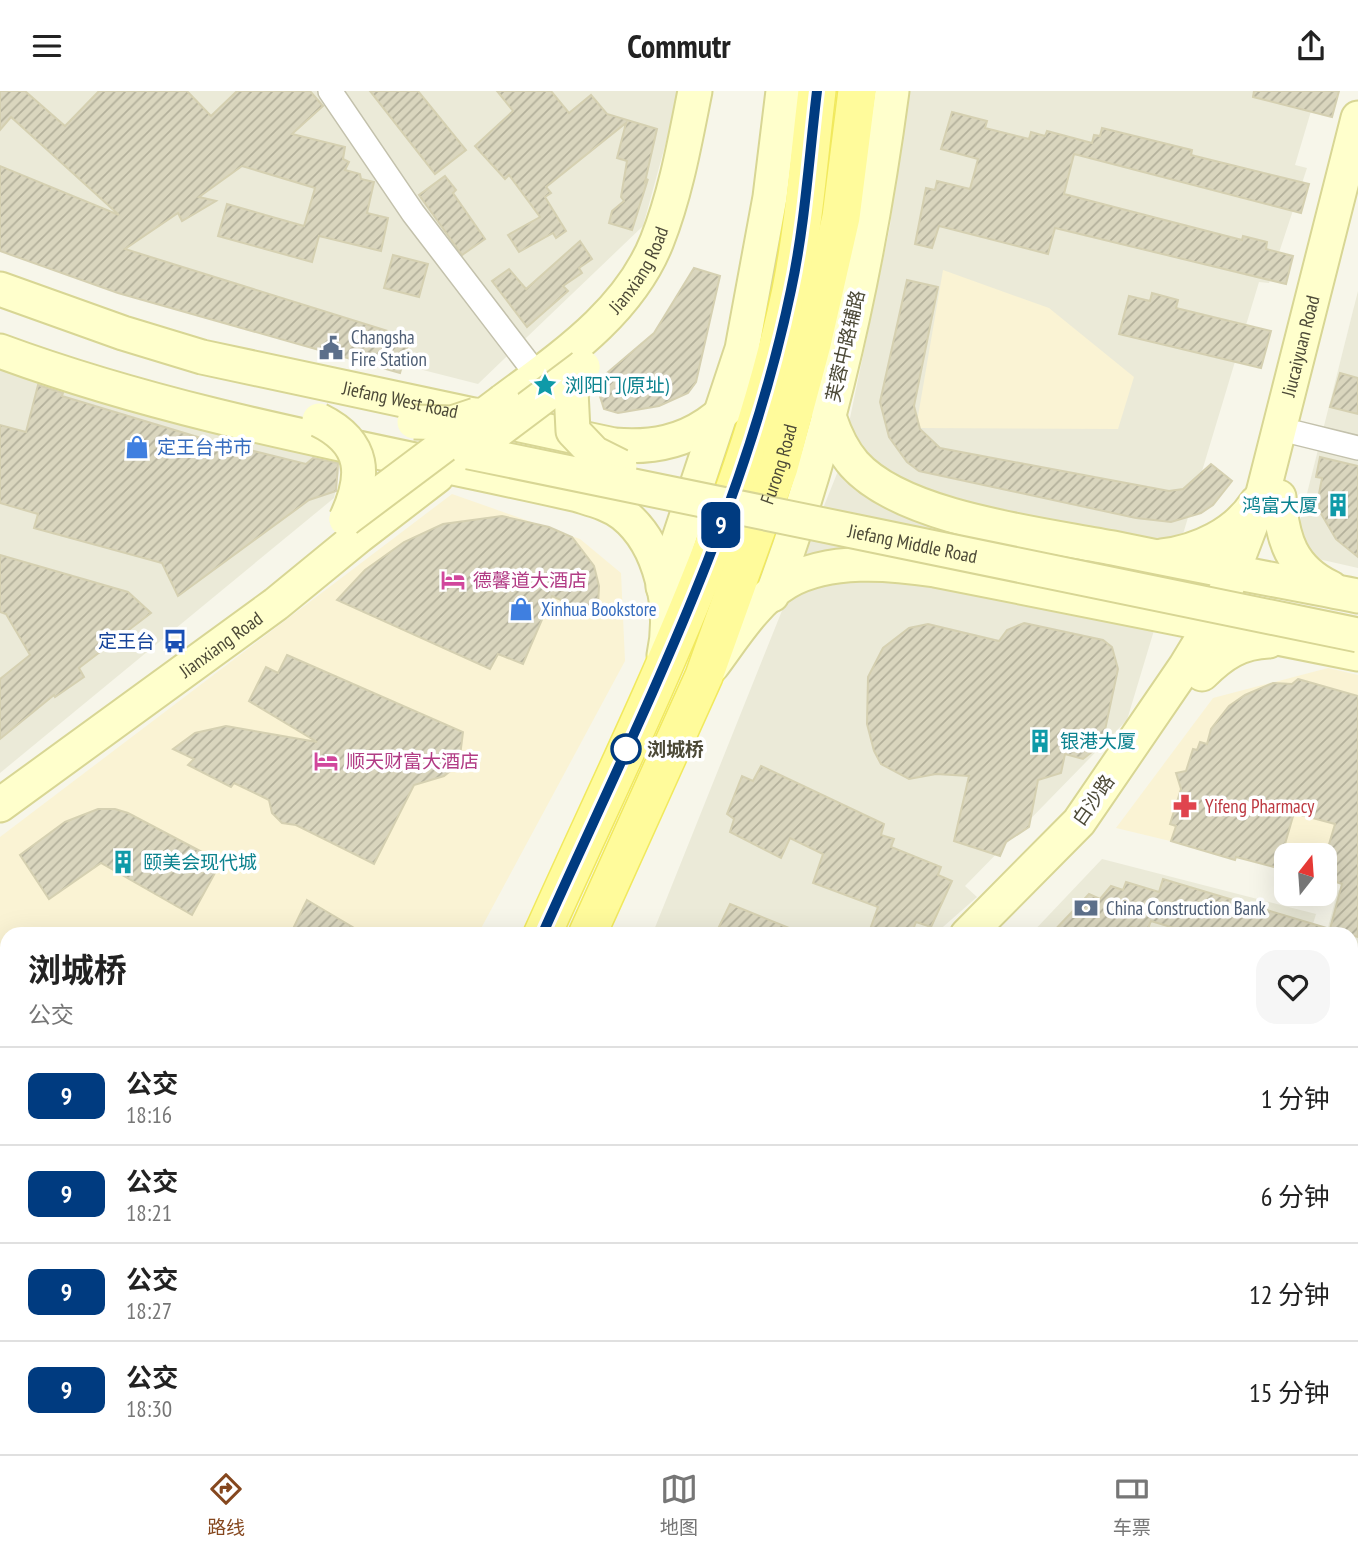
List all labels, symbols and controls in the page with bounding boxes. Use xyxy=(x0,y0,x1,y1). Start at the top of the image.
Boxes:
text: Commutr xyxy=(627,25,731,67)
icon: menu xyxy=(28,27,66,65)
icon: share xyxy=(1292,27,1330,65)
street label: Jianxiang Road xyxy=(603,223,673,319)
street label: 芙蓉中路辅路 xyxy=(820,288,870,404)
street label: Jiucaiyuan Road xyxy=(1276,293,1325,400)
place label: Changsha Fire Station xyxy=(351,325,427,371)
public building icon: Changsha Fire Station xyxy=(317,334,345,362)
place icon: 浏阳门(原址) xyxy=(531,371,559,399)
place label: 浏阳门(原址) xyxy=(565,373,669,397)
street label: Jiefang West Road xyxy=(339,375,460,423)
street label: Furong Road xyxy=(755,421,802,507)
shop icon: 定王台书市 xyxy=(123,433,151,461)
place label: 定王台书市 xyxy=(157,435,252,459)
building icon: 鸿富大厦 xyxy=(1324,491,1352,519)
place label: 鸿富大厦 xyxy=(1242,493,1318,517)
line badge: 9 xyxy=(698,502,744,548)
text: 9 xyxy=(715,509,727,540)
street label: Jiefang Middle Road xyxy=(845,518,979,568)
hotel icon: 德馨道大酒店 xyxy=(439,566,467,594)
place label: 德馨道大酒店 xyxy=(473,568,587,592)
shop icon: Xinhua Bookstore xyxy=(507,595,535,623)
place label: Xinhua Bookstore xyxy=(541,597,657,621)
street label: Jianxiang Road xyxy=(173,606,267,683)
bus stop icon: 定王台 xyxy=(161,627,189,655)
place label: 定王台 xyxy=(98,629,155,653)
building icon: 银港大厦 xyxy=(1026,727,1054,755)
place label: 银港大厦 xyxy=(1060,729,1136,753)
marker: 浏城桥 xyxy=(611,734,641,764)
place label: 浏城桥 xyxy=(647,737,704,761)
hotel icon: 顺天财富大酒店 xyxy=(312,747,340,775)
place label: 顺天财富大酒店 xyxy=(346,749,479,773)
street label: 白沙路 xyxy=(1067,770,1119,830)
pharmacy icon: Yifeng Pharmacy xyxy=(1171,792,1199,820)
place label: Yifeng Pharmacy xyxy=(1205,794,1315,818)
north arrow xyxy=(1274,843,1337,907)
map controls xyxy=(1274,843,1337,906)
building icon: 颐美会现代城 xyxy=(109,848,137,876)
place label: 颐美会现代城 xyxy=(143,850,257,874)
bank icon: China Construction Bank xyxy=(1072,894,1100,922)
place label: China Construction Bank xyxy=(1106,896,1267,920)
text: 浏城桥 xyxy=(28,948,127,991)
button: heart xyxy=(1256,950,1330,1024)
text: 公交 xyxy=(28,1000,74,1029)
text: 公交 xyxy=(126,1067,178,1100)
text: 9 xyxy=(61,1080,72,1111)
text: 1 分钟 xyxy=(1261,1082,1330,1115)
text: 18:16 xyxy=(126,1100,172,1129)
text: 公交 xyxy=(126,1165,178,1198)
text: 9 xyxy=(61,1178,72,1209)
text: 6 分钟 xyxy=(1261,1180,1330,1213)
text: 18:21 xyxy=(126,1198,172,1227)
text: 公交 xyxy=(126,1263,178,1296)
text: 9 xyxy=(61,1276,72,1307)
text: 12 分钟 xyxy=(1249,1278,1330,1311)
text: 18:27 xyxy=(126,1296,172,1325)
text: 公交 xyxy=(126,1361,178,1394)
text: 9 xyxy=(61,1374,72,1405)
text: 15 分钟 xyxy=(1249,1376,1330,1409)
text: 18:30 xyxy=(126,1394,172,1423)
tab: 路线 xyxy=(207,1470,245,1539)
tab: 地图 xyxy=(660,1470,698,1539)
tab: 车票 xyxy=(1113,1470,1151,1539)

